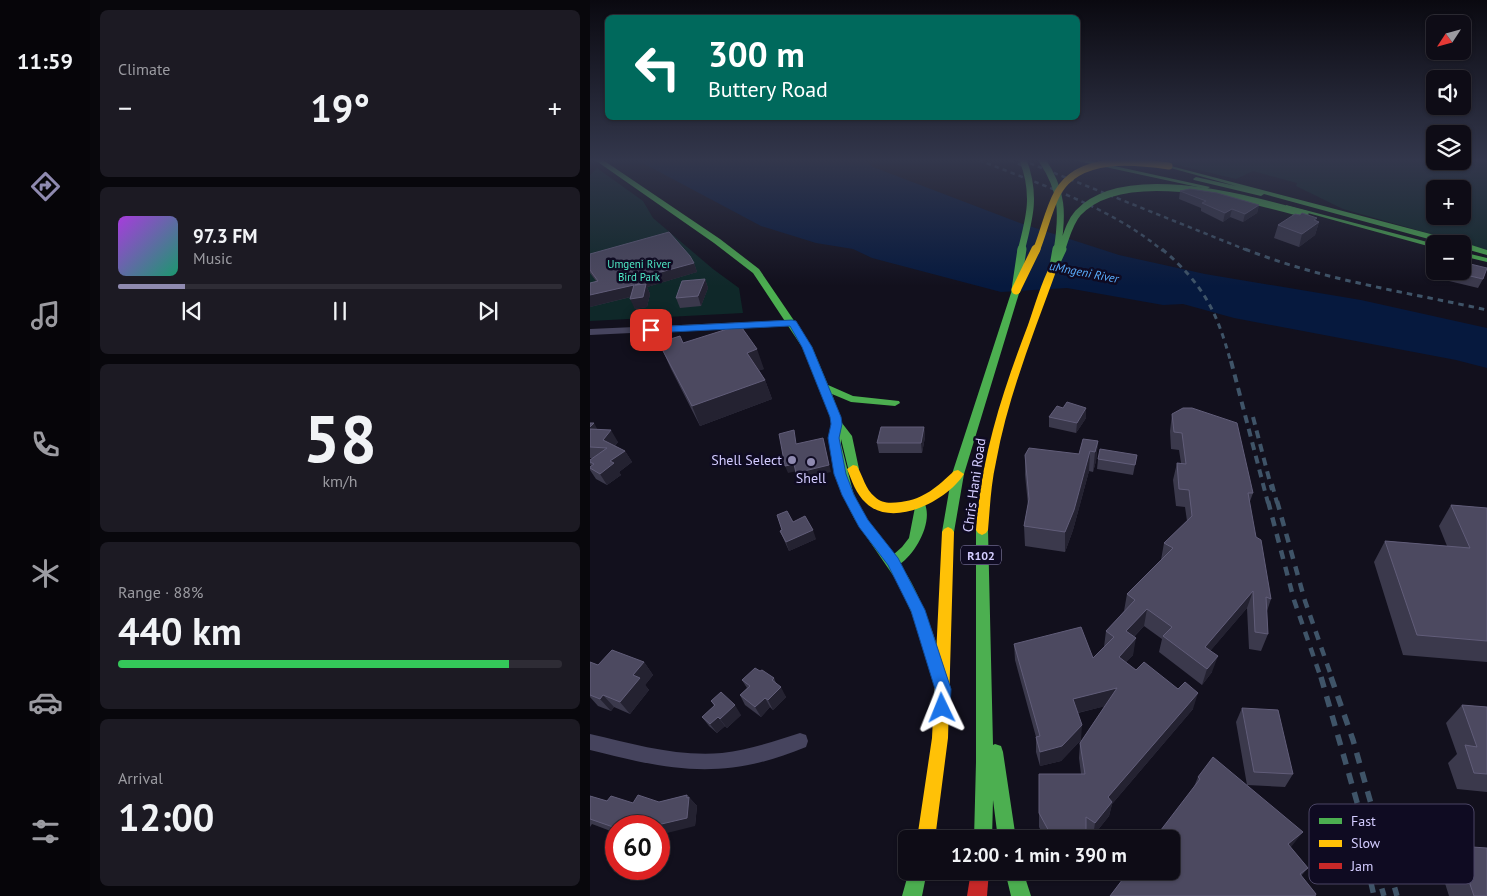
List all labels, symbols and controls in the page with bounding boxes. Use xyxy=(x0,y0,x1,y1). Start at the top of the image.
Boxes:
north arrow xyxy=(1426,15,1471,60)
map controls xyxy=(1426,15,1471,280)
text: 300 m xyxy=(708,31,805,77)
icon: left xyxy=(625,35,690,100)
text: 11:59 xyxy=(17,47,73,75)
text: Climate xyxy=(118,59,170,79)
button: sound xyxy=(1426,70,1471,115)
text: Buttery Road xyxy=(708,75,828,103)
text: 19° xyxy=(310,83,370,132)
text: − xyxy=(118,89,132,126)
text: + xyxy=(548,89,562,126)
button: layers xyxy=(1426,125,1471,170)
icon: directions xyxy=(28,169,63,204)
button: + xyxy=(1426,180,1471,225)
text: 97.3 FM xyxy=(193,224,257,248)
button: − xyxy=(1426,235,1471,280)
text: Music xyxy=(193,248,233,268)
park label: Umgeni River Bird Park xyxy=(607,257,671,284)
water label: uMngeni River xyxy=(1048,258,1121,286)
icon: previous xyxy=(178,297,206,325)
icon: pause xyxy=(326,297,354,325)
icon: next xyxy=(474,297,502,325)
icon: music xyxy=(28,298,63,333)
pin xyxy=(630,309,672,351)
icon: arrive xyxy=(637,316,665,344)
text: 58 xyxy=(303,396,377,480)
icon: phone xyxy=(28,427,63,462)
street label: Chris Hani Road xyxy=(958,437,990,533)
place label: Shell Select xyxy=(711,451,782,469)
marker: Shell Select xyxy=(786,454,798,466)
marker: Shell xyxy=(805,456,817,468)
place label: Shell xyxy=(796,469,826,487)
text: km/h xyxy=(322,471,358,491)
road number: R102 xyxy=(961,546,1001,564)
icon: climate xyxy=(28,556,63,591)
text: Range · 88% xyxy=(118,582,203,602)
text: 440 km xyxy=(118,606,242,655)
position arrow xyxy=(915,681,967,733)
icon: car xyxy=(28,685,63,720)
text: Arrival xyxy=(118,768,163,788)
text: 12:00 xyxy=(118,792,214,841)
legend xyxy=(1309,804,1474,884)
text: Fast xyxy=(1351,812,1376,830)
icon: filters xyxy=(28,814,63,849)
speed limit sign: 60 xyxy=(605,815,670,880)
text: Slow xyxy=(1351,834,1381,852)
text: 12:00 · 1 min · 390 m xyxy=(951,843,1127,867)
text: Jam xyxy=(1350,857,1373,875)

